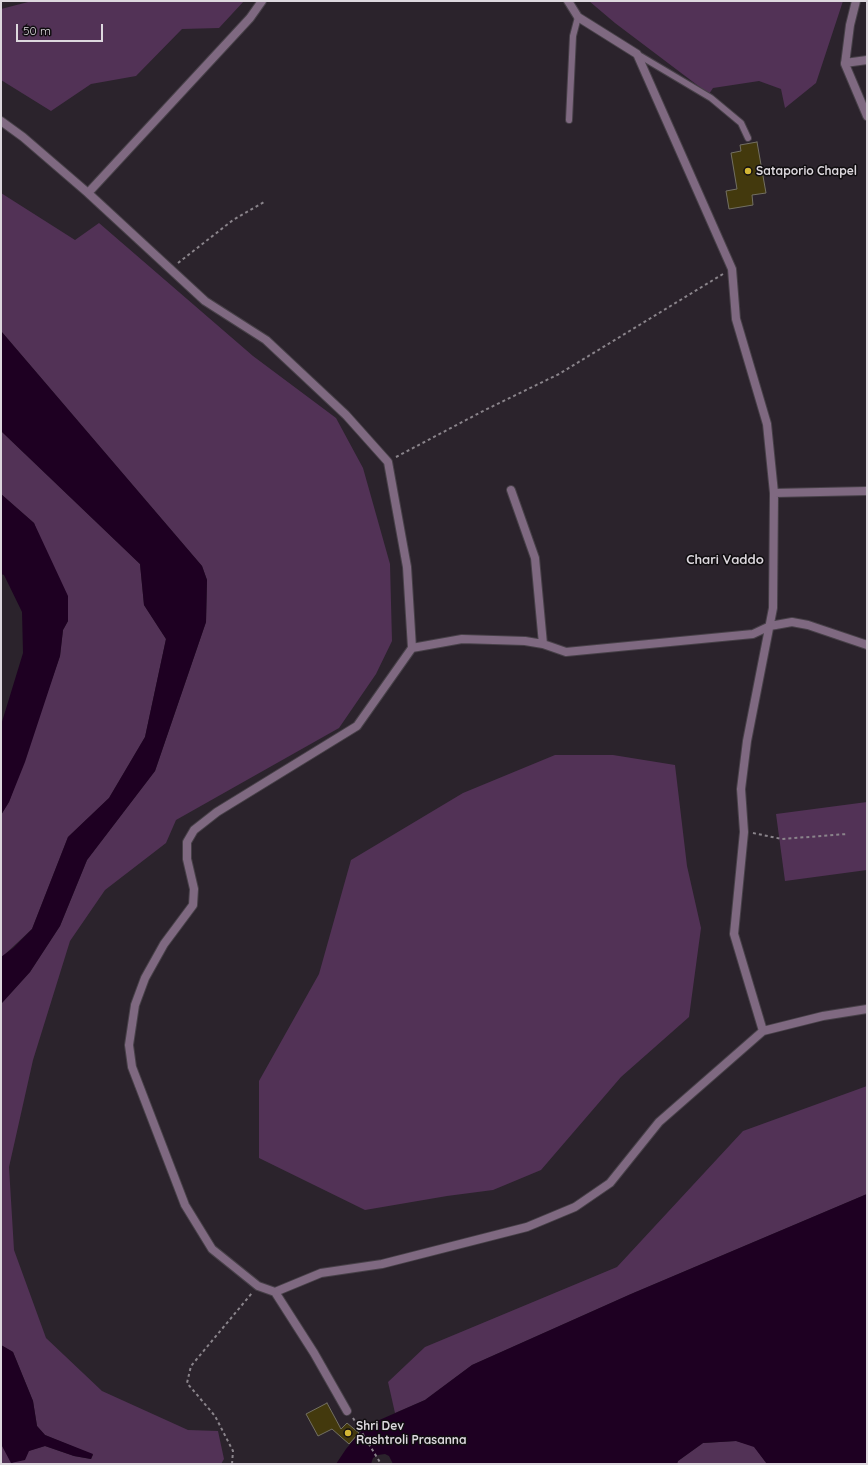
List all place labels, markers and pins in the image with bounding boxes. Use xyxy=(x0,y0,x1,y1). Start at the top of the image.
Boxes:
place label: Sataporio Chapel xyxy=(756,164,857,178)
marker: Sataporio Chapel xyxy=(743,166,753,176)
place label: Shri Dev Rashtroli Prasanna xyxy=(356,1419,467,1447)
marker: Shri Dev Rashtroli Prasanna xyxy=(343,1428,353,1438)

